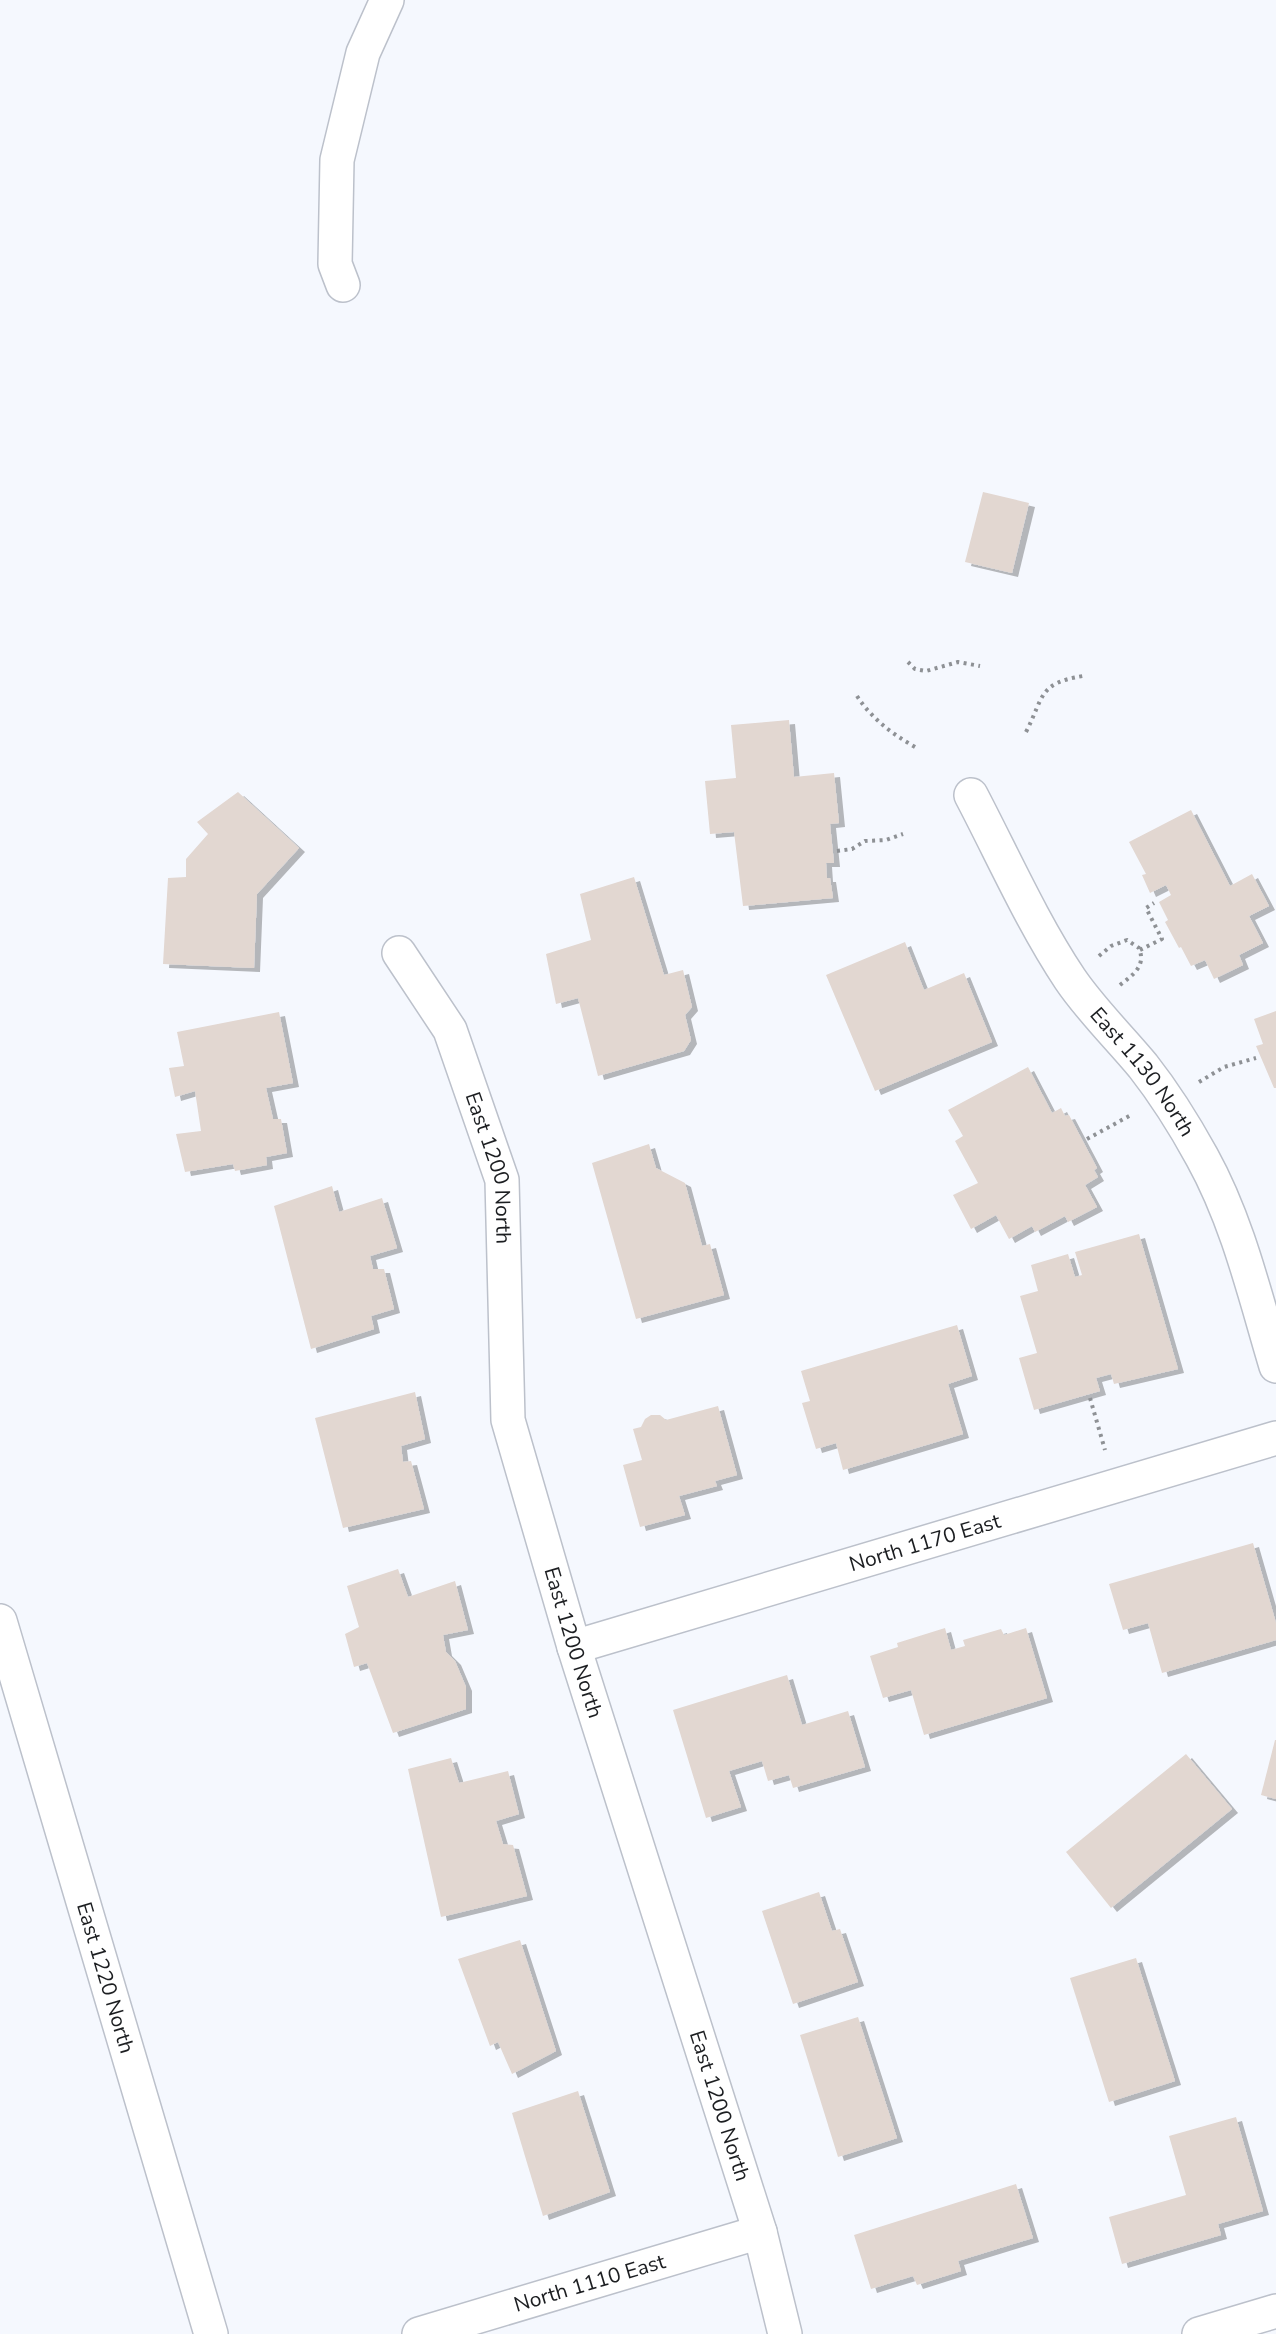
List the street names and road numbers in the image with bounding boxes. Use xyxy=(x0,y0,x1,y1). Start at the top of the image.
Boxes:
street label: East 1130 North xyxy=(1084,1001,1201,1142)
street label: East 1200 North xyxy=(459,1088,518,1244)
street label: North 1170 East xyxy=(846,1507,1004,1578)
street label: East 1200 North xyxy=(537,1564,610,1721)
street label: East 1220 North xyxy=(70,1899,141,2057)
street label: East 1200 North xyxy=(683,2027,757,2185)
street label: North 1110 East xyxy=(511,2247,669,2319)

